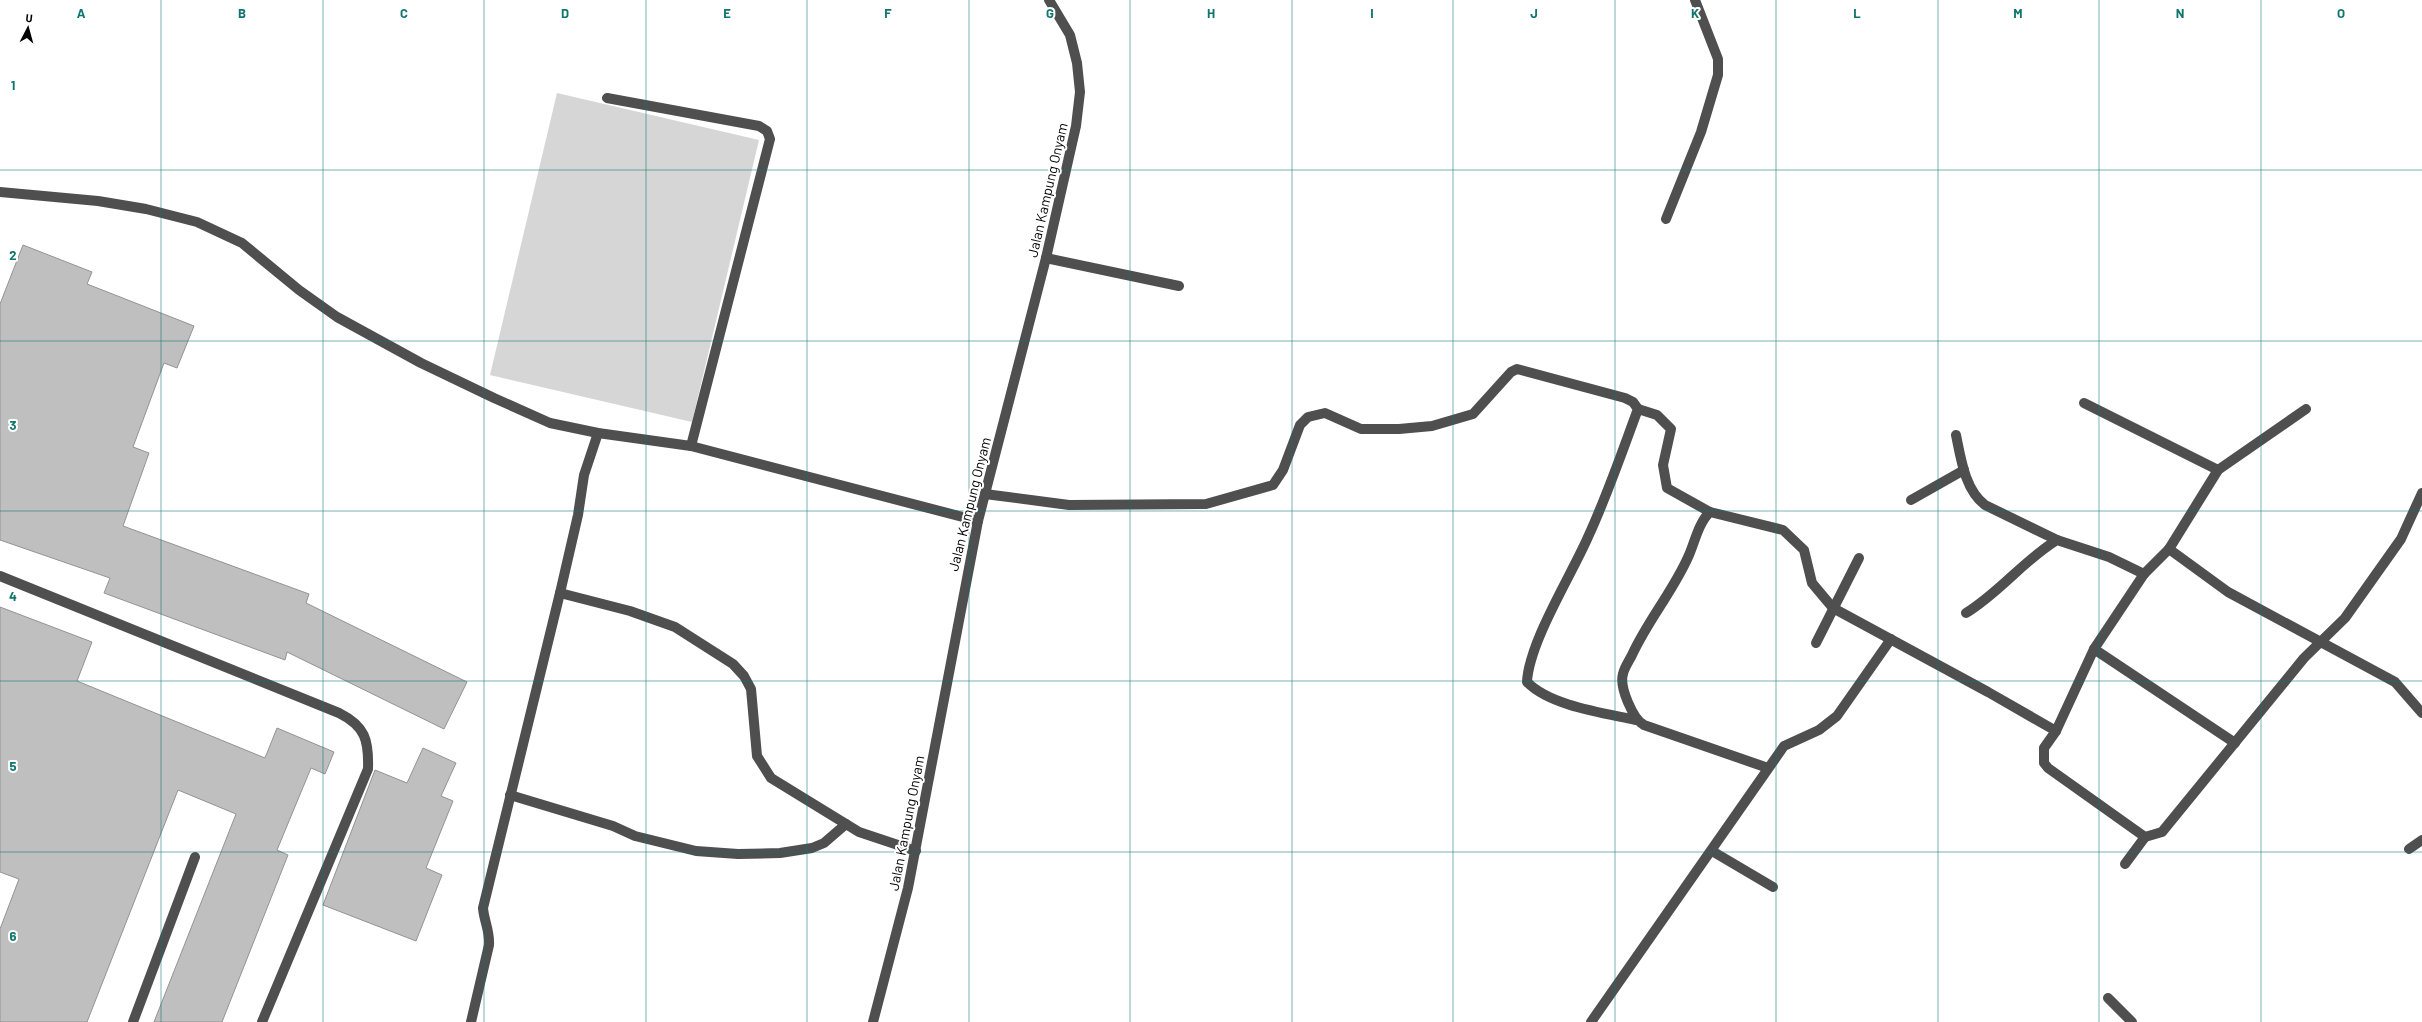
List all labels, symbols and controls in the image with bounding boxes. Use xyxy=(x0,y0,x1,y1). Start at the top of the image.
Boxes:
text: A xyxy=(77,5,86,21)
text: B xyxy=(238,5,246,21)
text: C xyxy=(400,5,408,21)
text: D xyxy=(561,5,569,21)
text: E xyxy=(723,5,731,21)
text: F xyxy=(884,5,892,21)
text: G xyxy=(1046,5,1054,21)
text: H xyxy=(1207,5,1215,21)
text: I xyxy=(1370,5,1374,21)
text: J xyxy=(1530,5,1538,21)
text: K xyxy=(1691,5,1699,21)
text: L xyxy=(1853,5,1861,21)
text: M xyxy=(2013,5,2023,21)
text: N xyxy=(2176,5,2184,21)
text: O xyxy=(2337,5,2345,21)
north arrow xyxy=(8,8,48,48)
text: U xyxy=(25,11,33,24)
text: 1 xyxy=(11,77,15,93)
street label: Jalan Kampung Onyam xyxy=(1023,121,1071,259)
text: 2 xyxy=(9,247,17,263)
text: 3 xyxy=(9,417,17,433)
street label: Jalan Kampung Onyam xyxy=(944,435,994,573)
text: 4 xyxy=(9,588,17,604)
street label: Jalan Kampung Onyam xyxy=(885,754,927,892)
text: 5 xyxy=(9,758,17,774)
text: 6 xyxy=(10,928,17,944)

